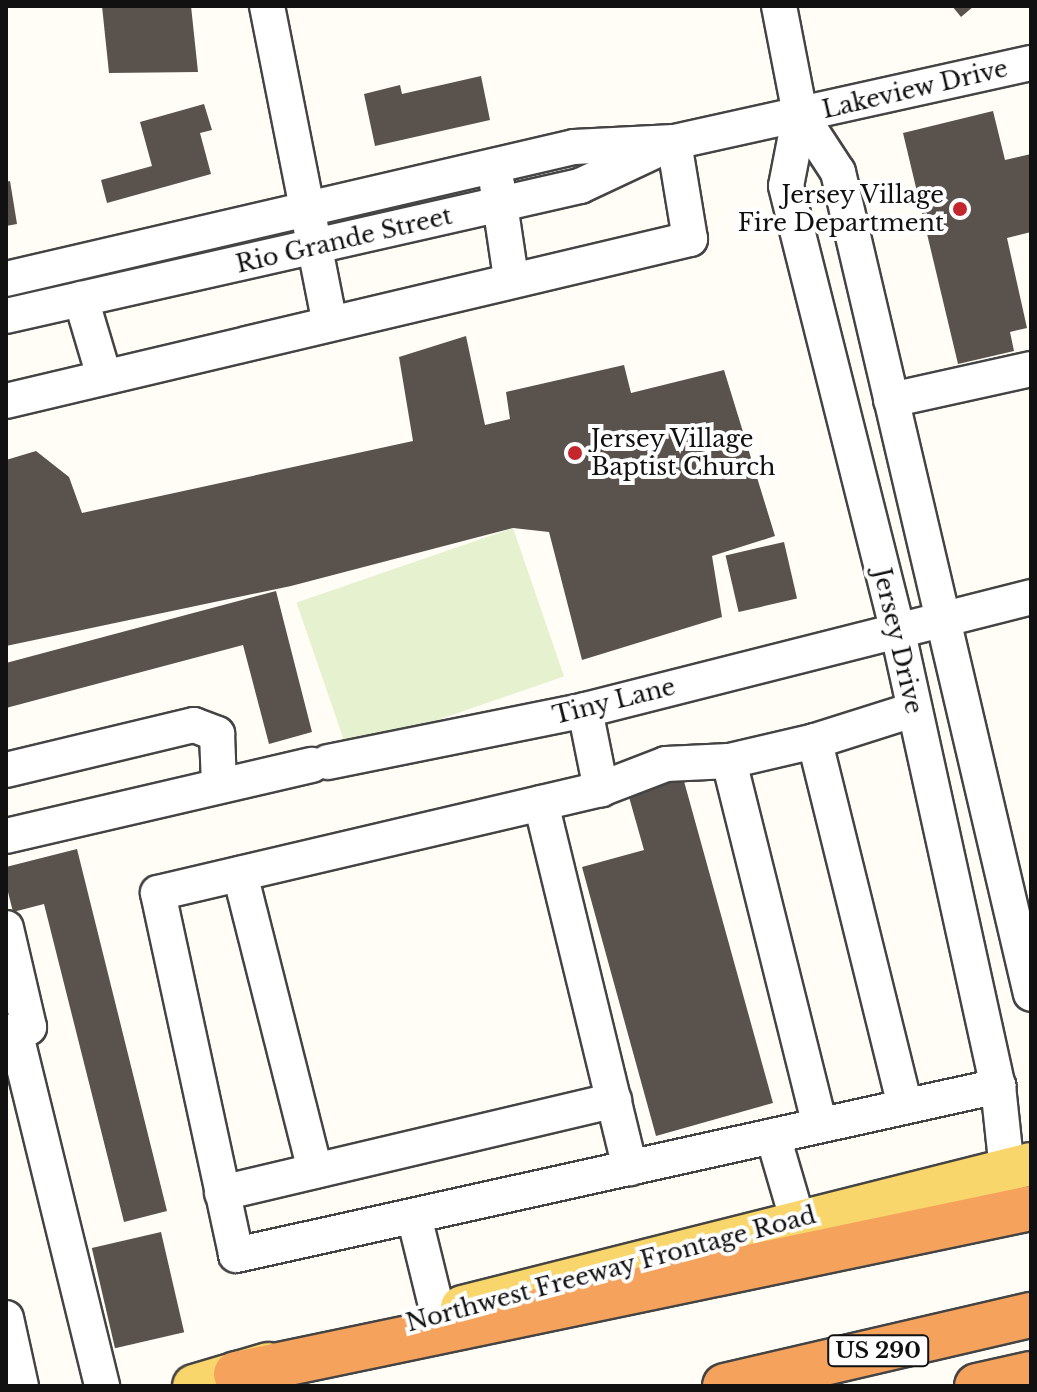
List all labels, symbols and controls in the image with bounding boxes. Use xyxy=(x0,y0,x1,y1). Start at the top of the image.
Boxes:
street label: Lakeview Drive xyxy=(819,54,1011,124)
place label: Jersey Village Fire Department xyxy=(738,181,944,237)
marker: Jersey Village Fire Department xyxy=(951,200,969,218)
street label: Rio Grande Street xyxy=(233,201,455,279)
place label: Jersey Village Baptist Church xyxy=(591,425,776,481)
marker: Jersey Village Baptist Church xyxy=(566,444,584,462)
street label: Jersey Drive xyxy=(867,565,929,717)
street label: Tiny Lane xyxy=(549,672,679,730)
street label: Northwest Freeway Frontage Road xyxy=(403,1200,819,1338)
road number: US 290 xyxy=(826,1333,930,1369)

